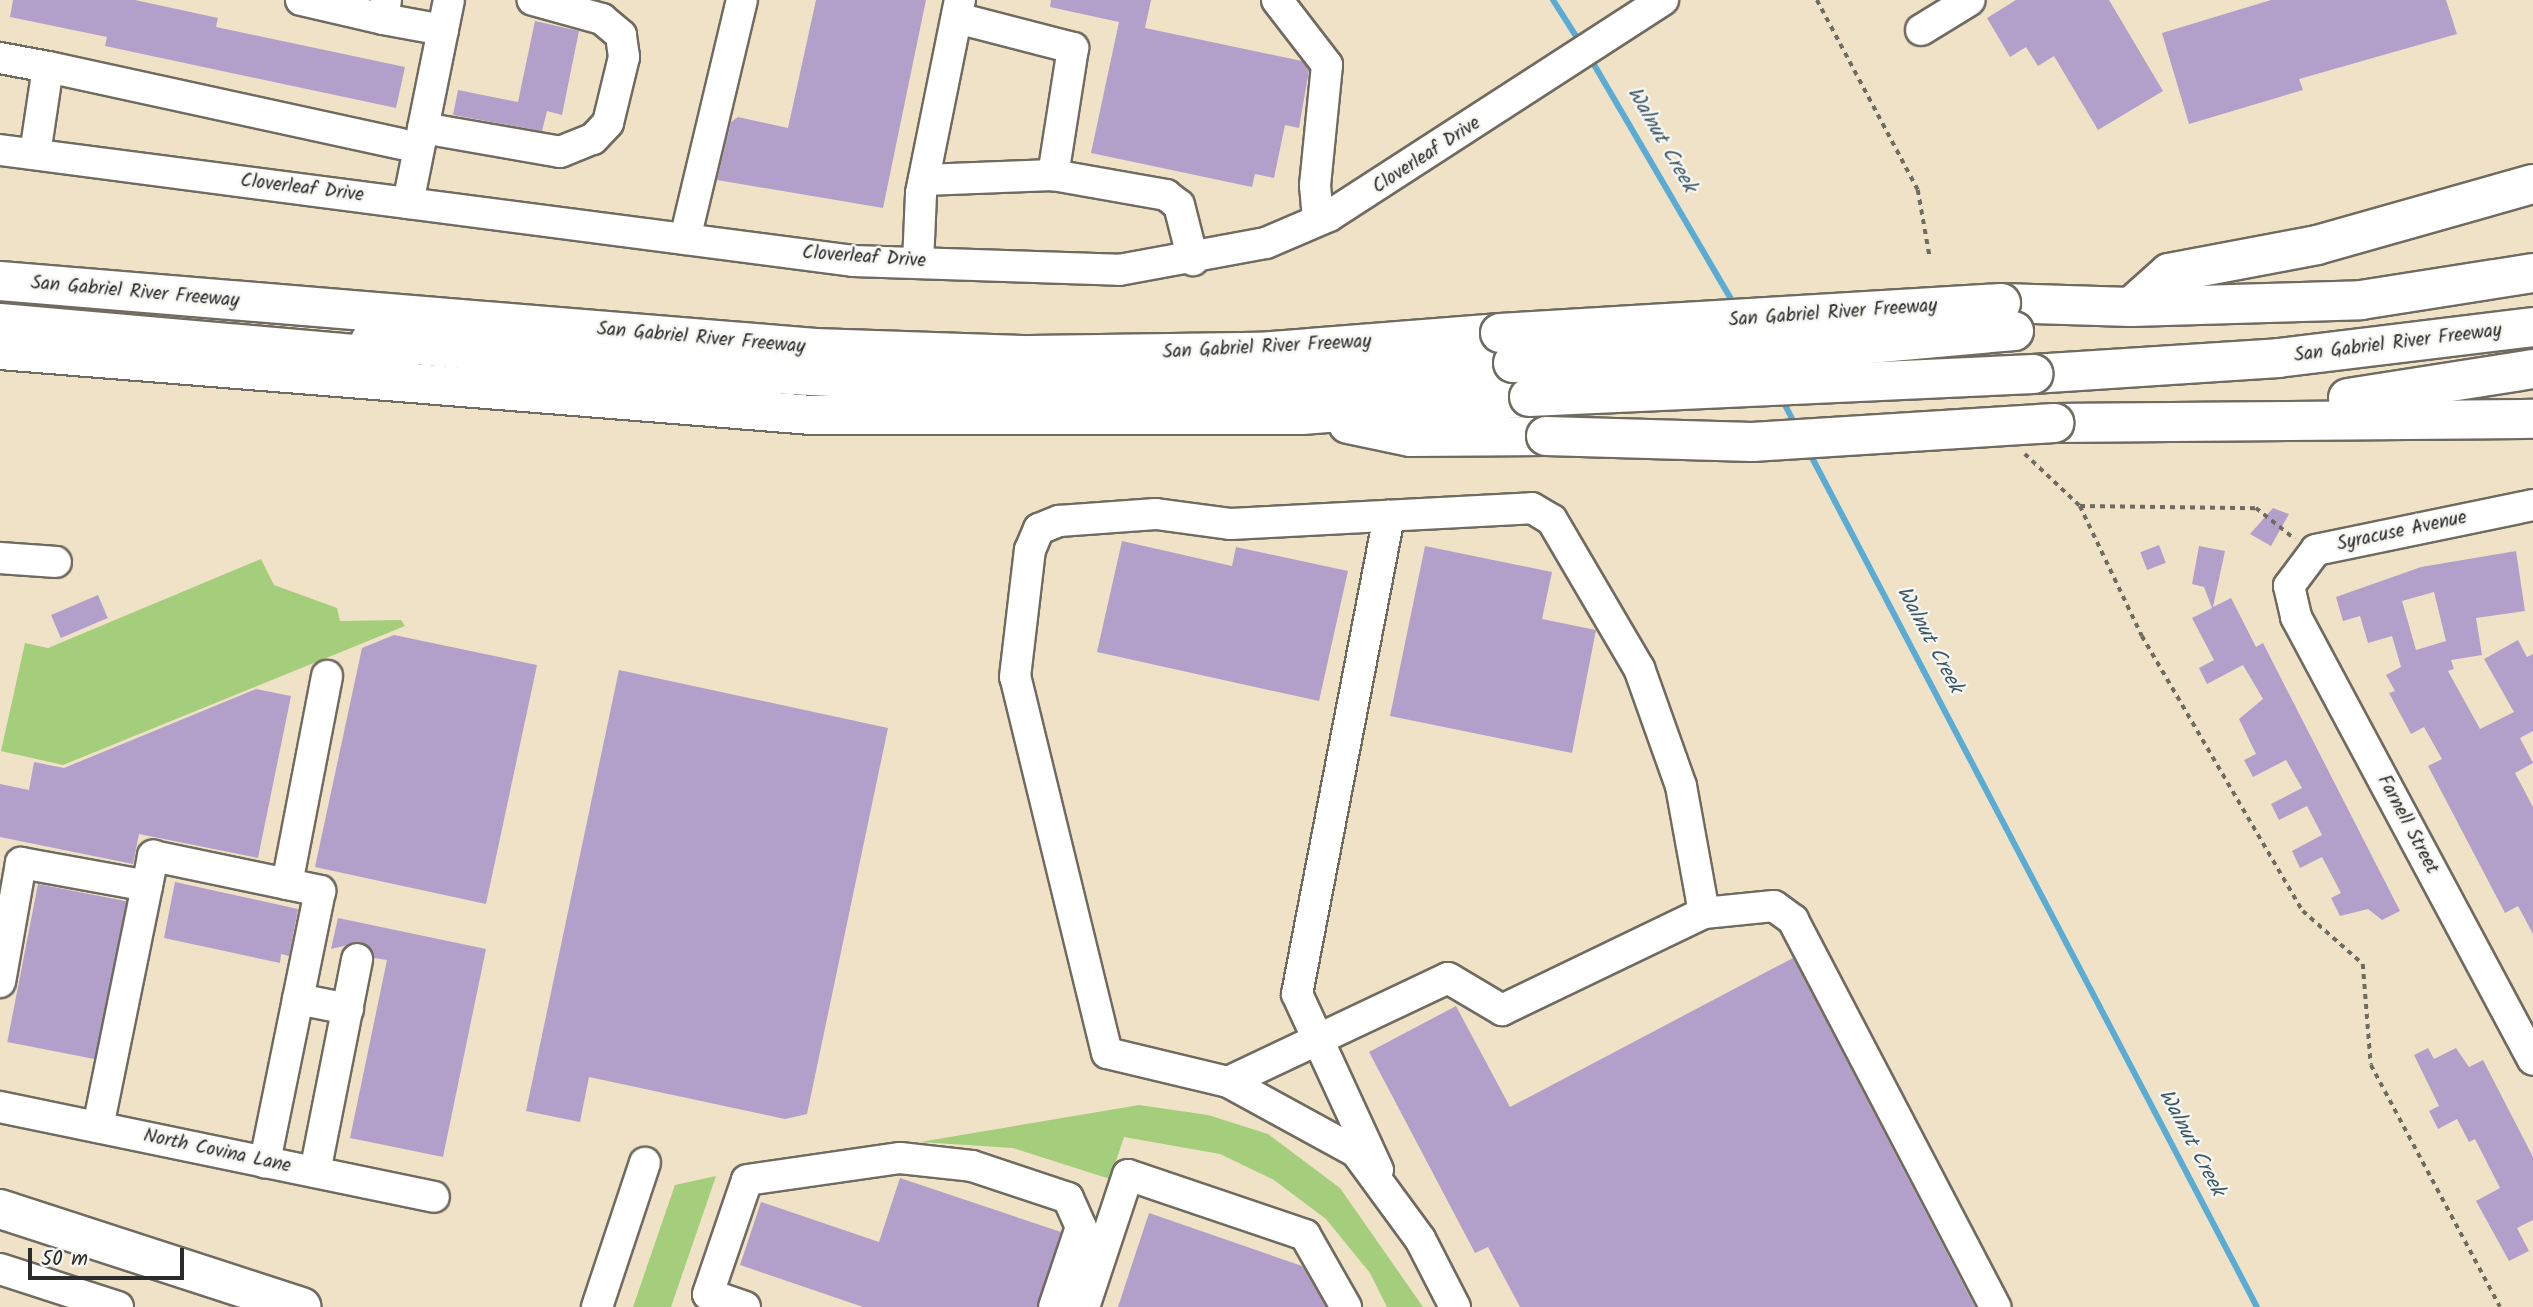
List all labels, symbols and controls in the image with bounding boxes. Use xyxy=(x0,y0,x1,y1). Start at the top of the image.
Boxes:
water label: Walnut Creek xyxy=(1621,83,1701,197)
street label: Cloverleaf Drive xyxy=(1369,113,1485,199)
street label: Cloverleaf Drive xyxy=(239,170,365,208)
street label: Cloverleaf Drive xyxy=(801,242,927,274)
street label: San Gabriel River Freeway xyxy=(30,273,240,313)
street label: San Gabriel River Freeway xyxy=(1728,295,1938,333)
street label: San Gabriel River Freeway xyxy=(596,319,806,359)
street label: San Gabriel River Freeway xyxy=(2293,320,2503,368)
street label: San Gabriel River Freeway xyxy=(1162,331,1372,365)
street label: Syracuse Avenue xyxy=(2335,507,2469,557)
water label: Walnut Creek xyxy=(1890,582,1968,698)
street label: Farnell Street xyxy=(2371,772,2443,878)
water label: Walnut Creek xyxy=(2152,1085,2230,1201)
street label: North Covina Lane xyxy=(141,1125,293,1179)
scale bar xyxy=(32,1234,187,1278)
text: 50 m xyxy=(41,1243,88,1276)

